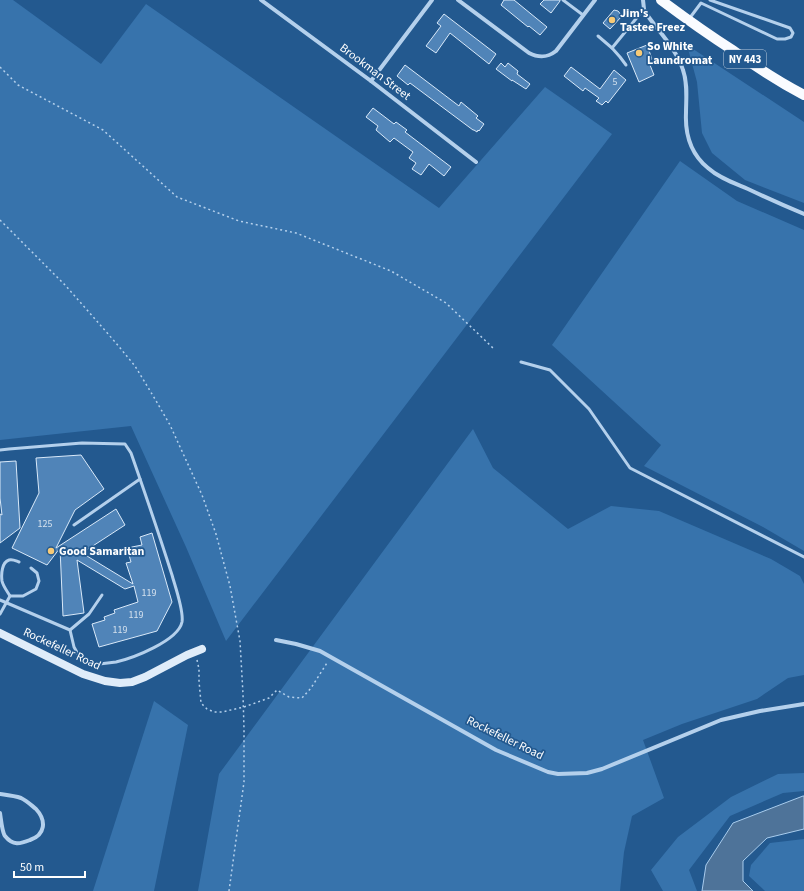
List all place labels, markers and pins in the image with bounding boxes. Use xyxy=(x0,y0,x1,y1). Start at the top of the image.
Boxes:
place label: Jim's Tastee Freez xyxy=(620,5,686,36)
marker: Jim's Tastee Freez xyxy=(607,15,617,25)
place label: So White Laundromat xyxy=(647,38,713,69)
marker: So White Laundromat xyxy=(634,48,644,58)
place label: Good Samaritan xyxy=(59,543,145,560)
marker: Good Samaritan xyxy=(46,546,56,556)

